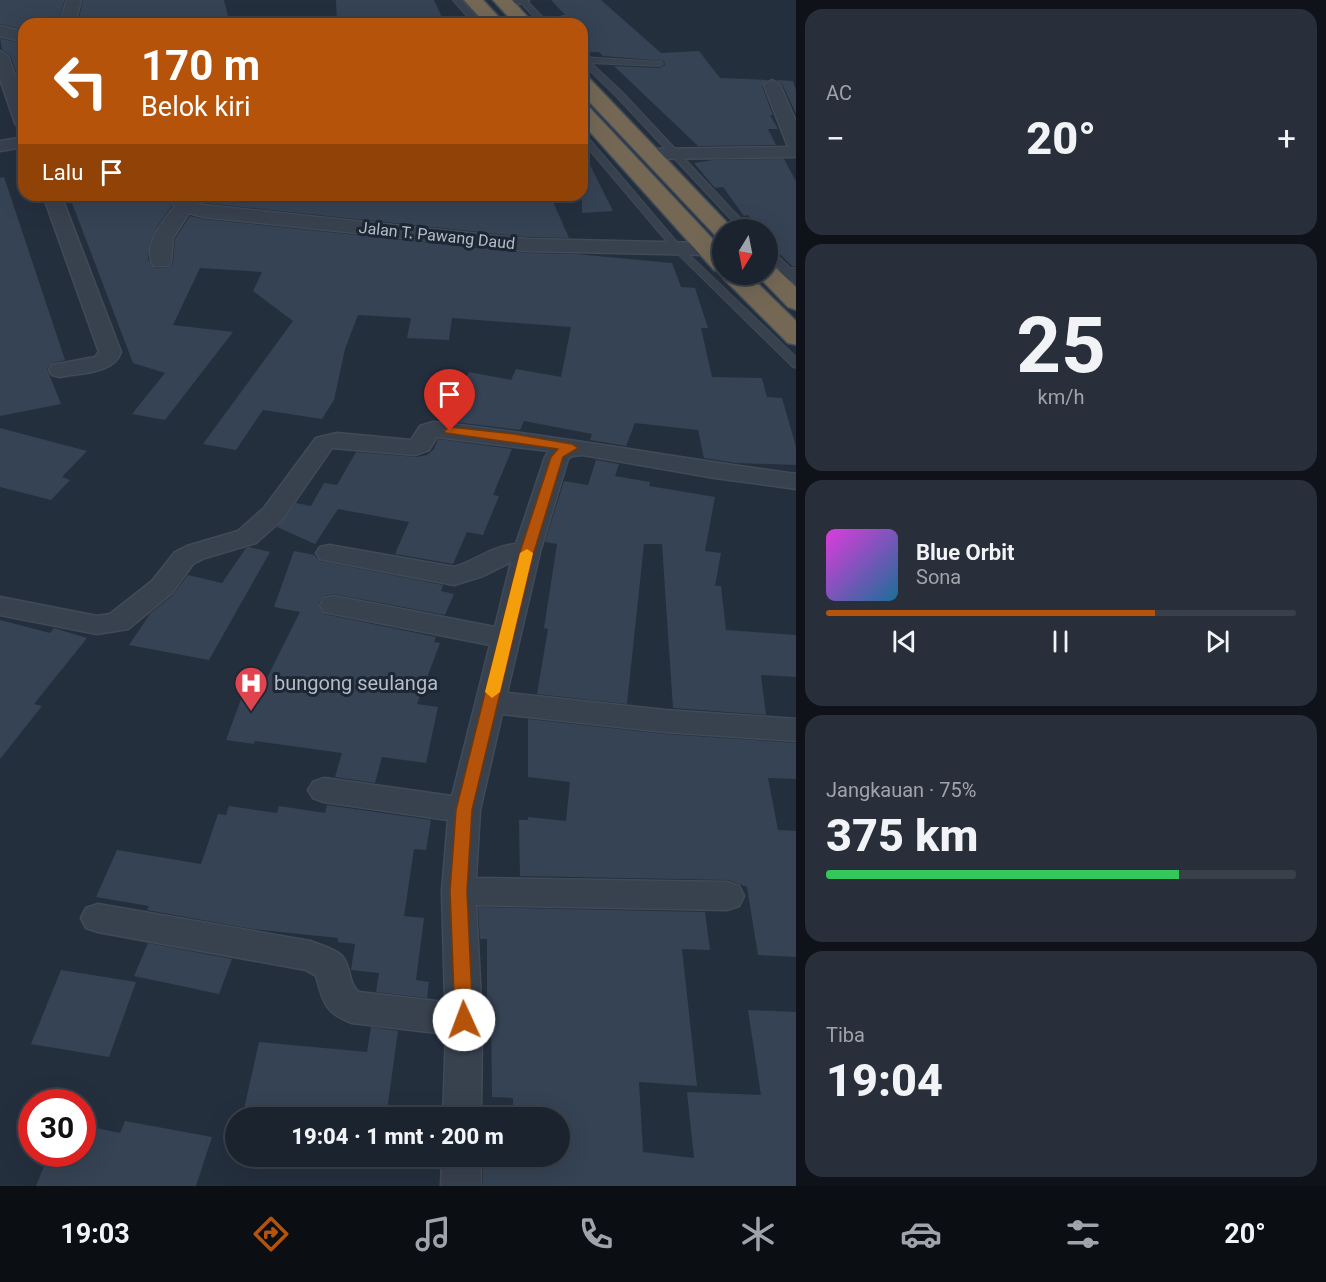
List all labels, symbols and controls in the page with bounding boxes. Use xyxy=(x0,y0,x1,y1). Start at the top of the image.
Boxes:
text: 170 m xyxy=(141,41,260,90)
icon: left xyxy=(42,42,120,120)
text: AC xyxy=(826,81,852,105)
text: Belok kiri xyxy=(141,91,250,123)
text: 20° xyxy=(1026,112,1096,165)
text: − xyxy=(826,119,845,158)
text: + xyxy=(1277,119,1296,158)
icon: arrive xyxy=(95,156,128,189)
text: Lalu xyxy=(42,160,83,185)
street label: Jalan T. Pawang Daud xyxy=(358,218,516,253)
north arrow xyxy=(712,219,778,285)
map controls xyxy=(712,219,778,285)
text: 25 xyxy=(1016,300,1106,391)
pin xyxy=(424,369,475,431)
icon: arrive xyxy=(433,378,466,411)
text: km/h xyxy=(1038,385,1084,409)
text: Blue Orbit xyxy=(916,540,1014,565)
text: Sona xyxy=(916,565,961,589)
icon: previous xyxy=(888,625,921,658)
icon: pause xyxy=(1044,625,1077,658)
icon: next xyxy=(1201,625,1234,658)
hospital icon: bungong seulanga xyxy=(233,665,269,712)
place label: bungong seulanga xyxy=(274,671,438,695)
text: Jangkauan · 75% xyxy=(826,778,976,802)
text: 375 km xyxy=(826,809,978,862)
position arrow xyxy=(432,988,496,1052)
text: Tiba xyxy=(826,1023,865,1047)
text: 19:04 xyxy=(826,1054,943,1107)
speed limit sign: 30 xyxy=(18,1089,96,1167)
text: 19:04 · 1 mnt · 200 m xyxy=(291,1124,504,1149)
icon: directions xyxy=(250,1213,292,1255)
icon: music xyxy=(412,1213,454,1255)
icon: phone xyxy=(575,1213,617,1255)
icon: climate xyxy=(737,1213,779,1255)
icon: car xyxy=(900,1213,942,1255)
icon: filters xyxy=(1062,1213,1104,1255)
text: 19:03 xyxy=(60,1218,130,1250)
text: 20° xyxy=(1224,1218,1266,1250)

